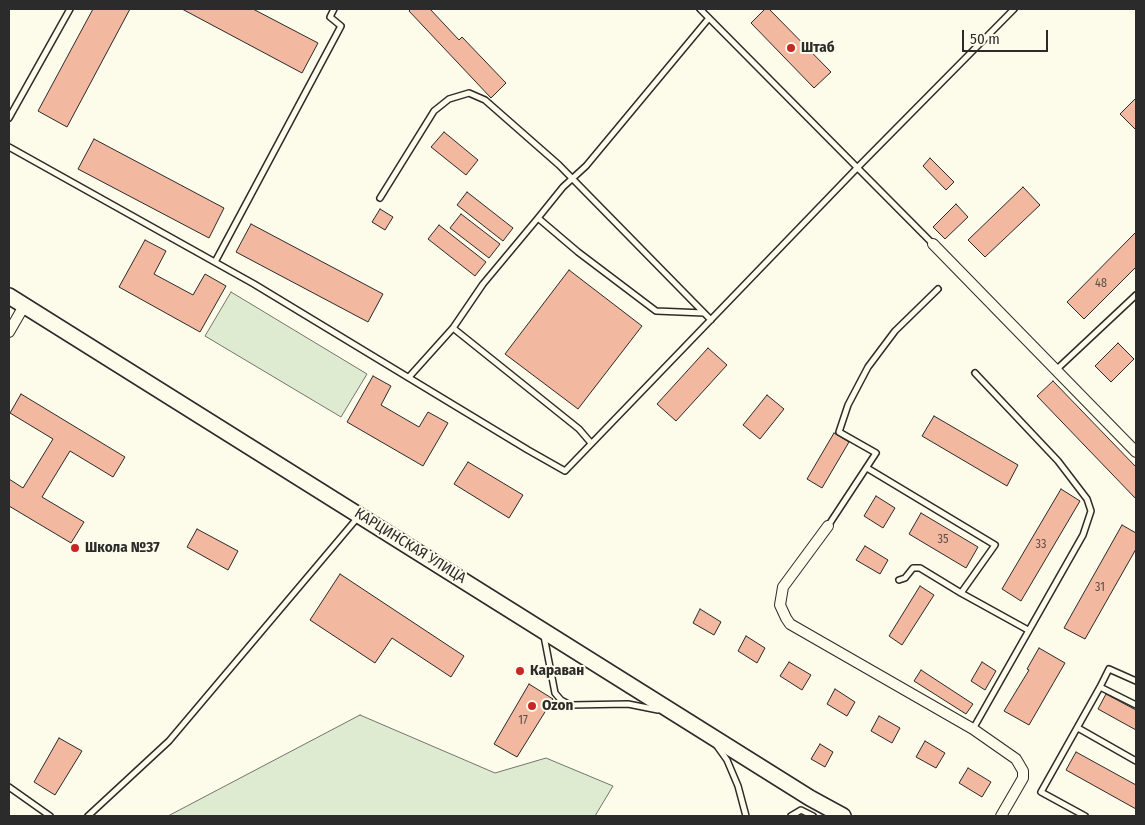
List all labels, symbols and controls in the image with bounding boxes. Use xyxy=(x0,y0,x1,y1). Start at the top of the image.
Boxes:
scale bar xyxy=(965,20,1051,52)
text: 50 m xyxy=(970,30,1000,48)
place label: Штаб xyxy=(801,39,835,57)
marker: Штаб xyxy=(785,42,797,54)
house number: 48 xyxy=(1095,277,1107,291)
street label: КАРЦИНСКАЯ УЛИЦА xyxy=(351,504,469,588)
house number: 35 xyxy=(938,533,948,547)
house number: 33 xyxy=(1036,538,1046,552)
place label: Школа №37 xyxy=(85,539,160,557)
marker: Школа №37 xyxy=(69,542,81,554)
house number: 31 xyxy=(1095,581,1105,595)
place label: Караван xyxy=(530,662,584,680)
marker: Караван xyxy=(514,665,526,677)
place label: Ozon xyxy=(542,697,573,715)
marker: Ozon xyxy=(526,700,538,712)
house number: 17 xyxy=(518,714,528,728)

